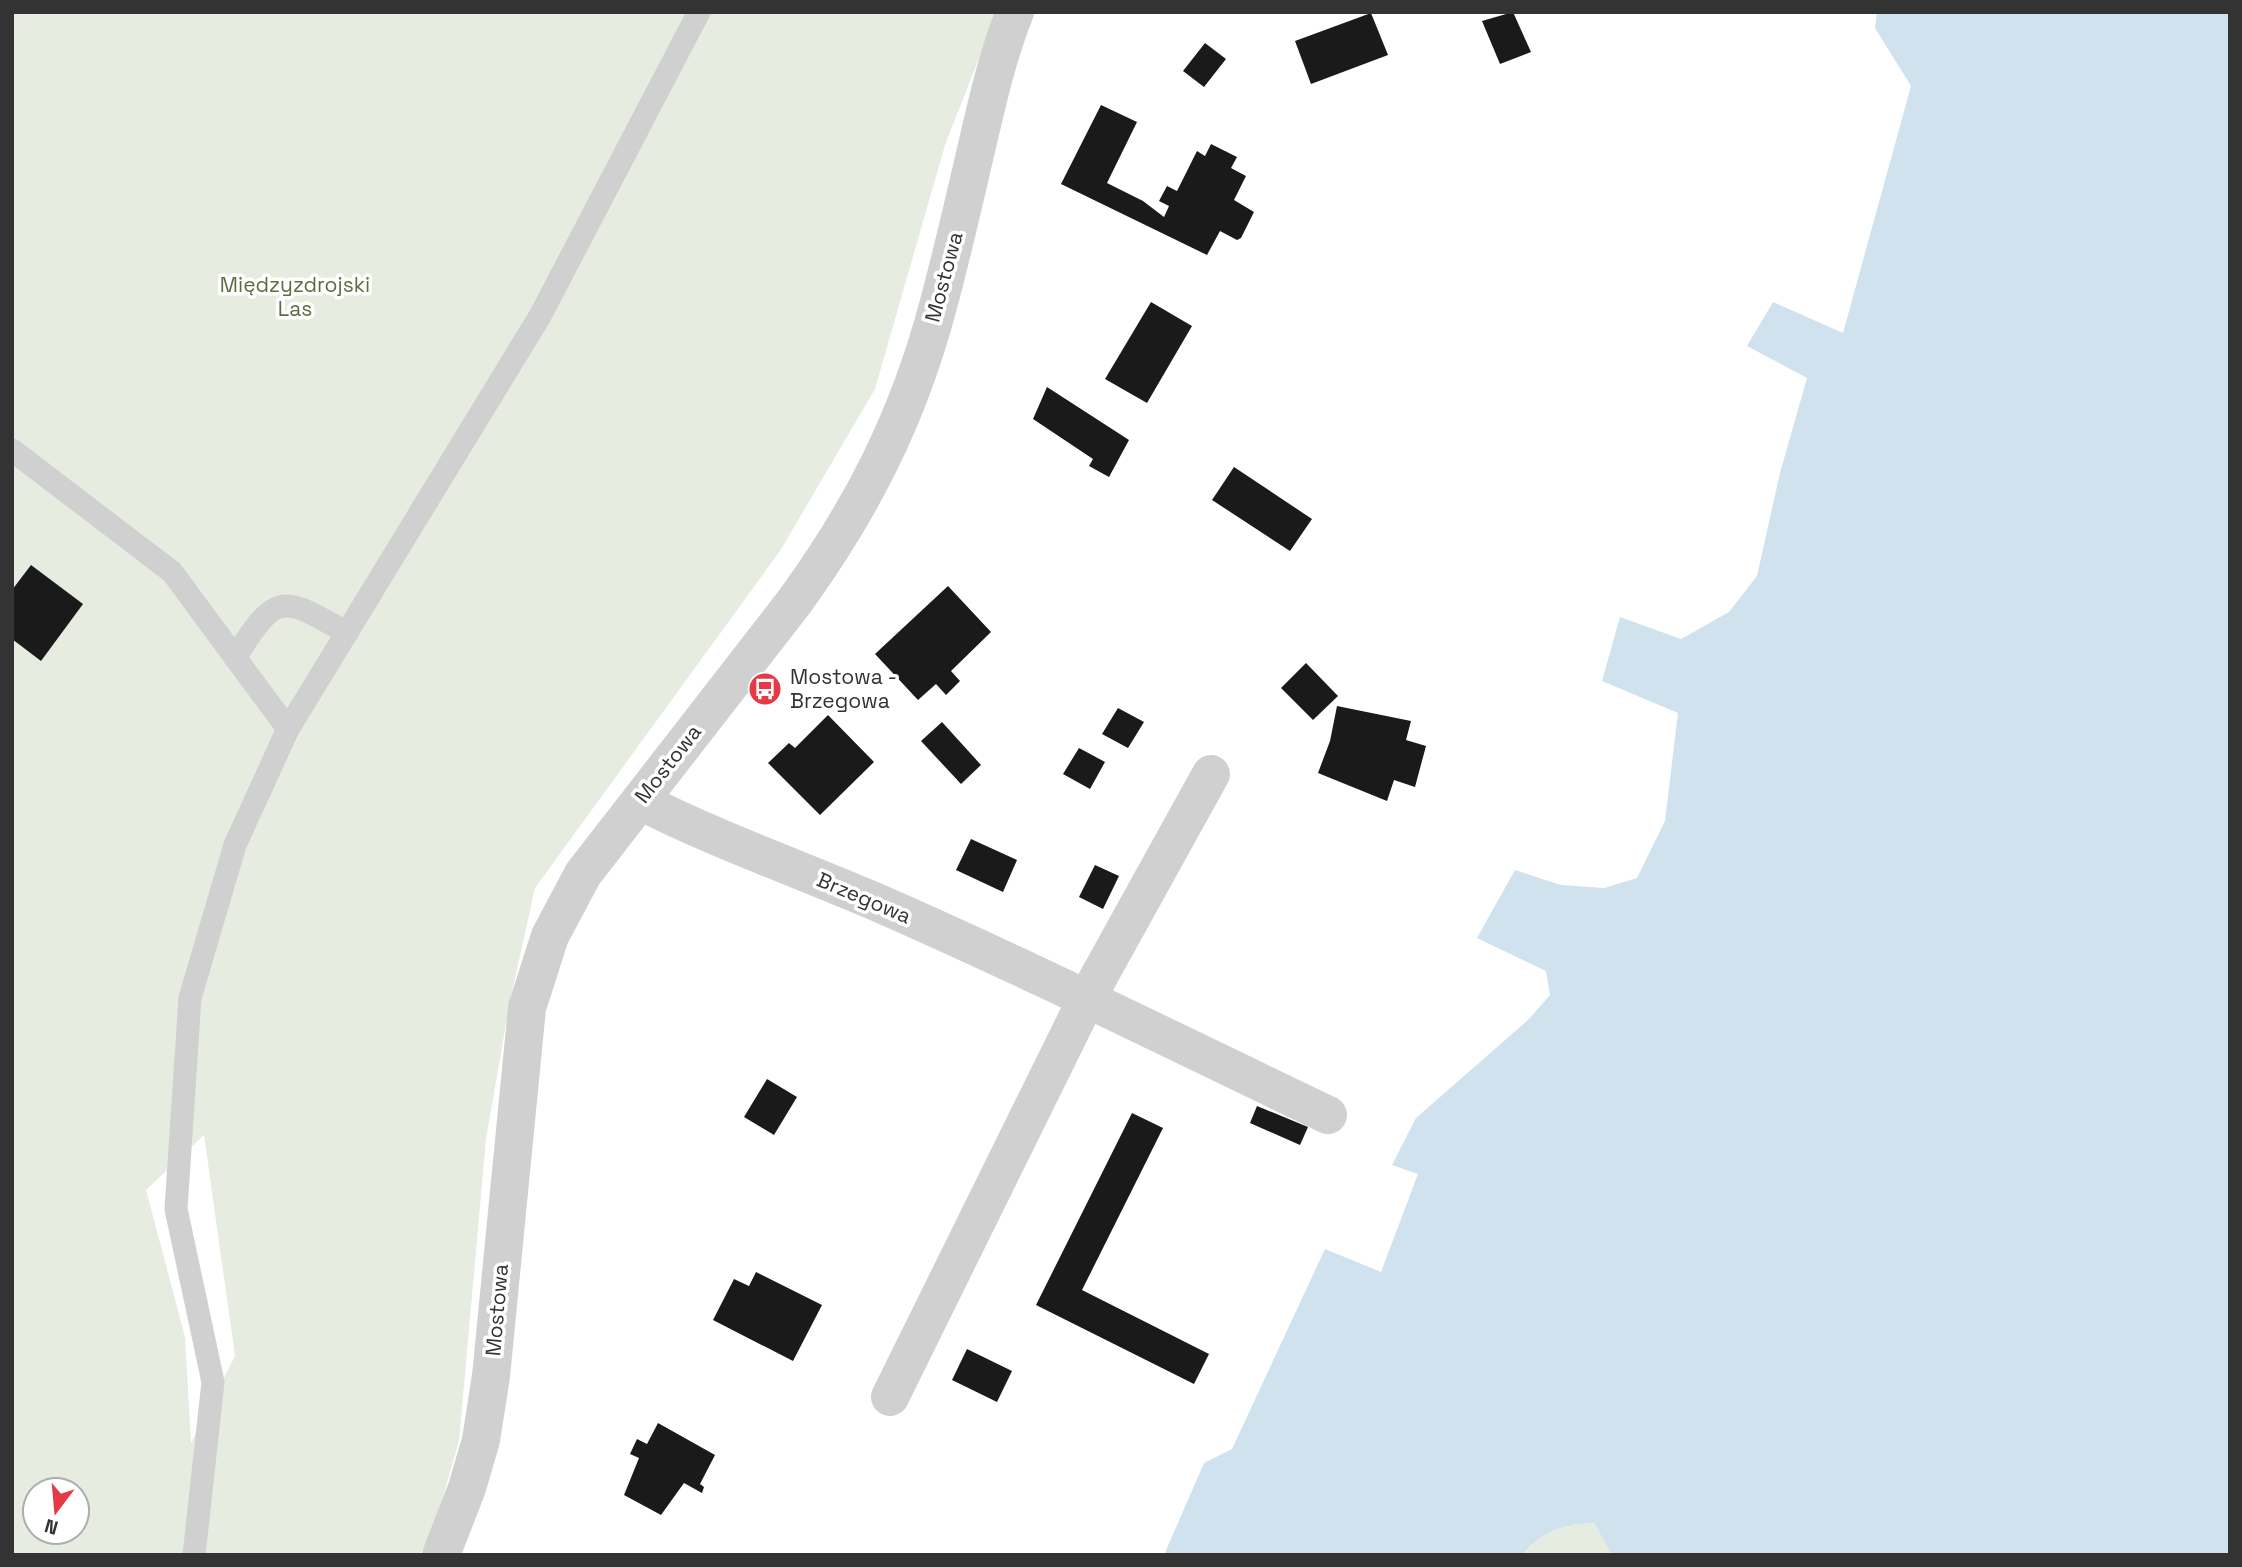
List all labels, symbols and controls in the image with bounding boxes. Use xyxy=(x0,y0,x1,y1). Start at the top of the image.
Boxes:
street label: Mostowa xyxy=(918,229,969,325)
park label: Międzyzdrojski Las xyxy=(220,271,370,322)
place label: Mostowa - Brzegowa xyxy=(790,663,897,714)
bus stop icon: Mostowa - Brzegowa xyxy=(746,670,784,708)
street label: Mostowa xyxy=(628,719,707,809)
street label: Brzegowa xyxy=(813,866,915,929)
street label: Mostowa xyxy=(479,1263,514,1357)
north arrow xyxy=(21,1476,91,1546)
text: N xyxy=(42,1513,61,1541)

